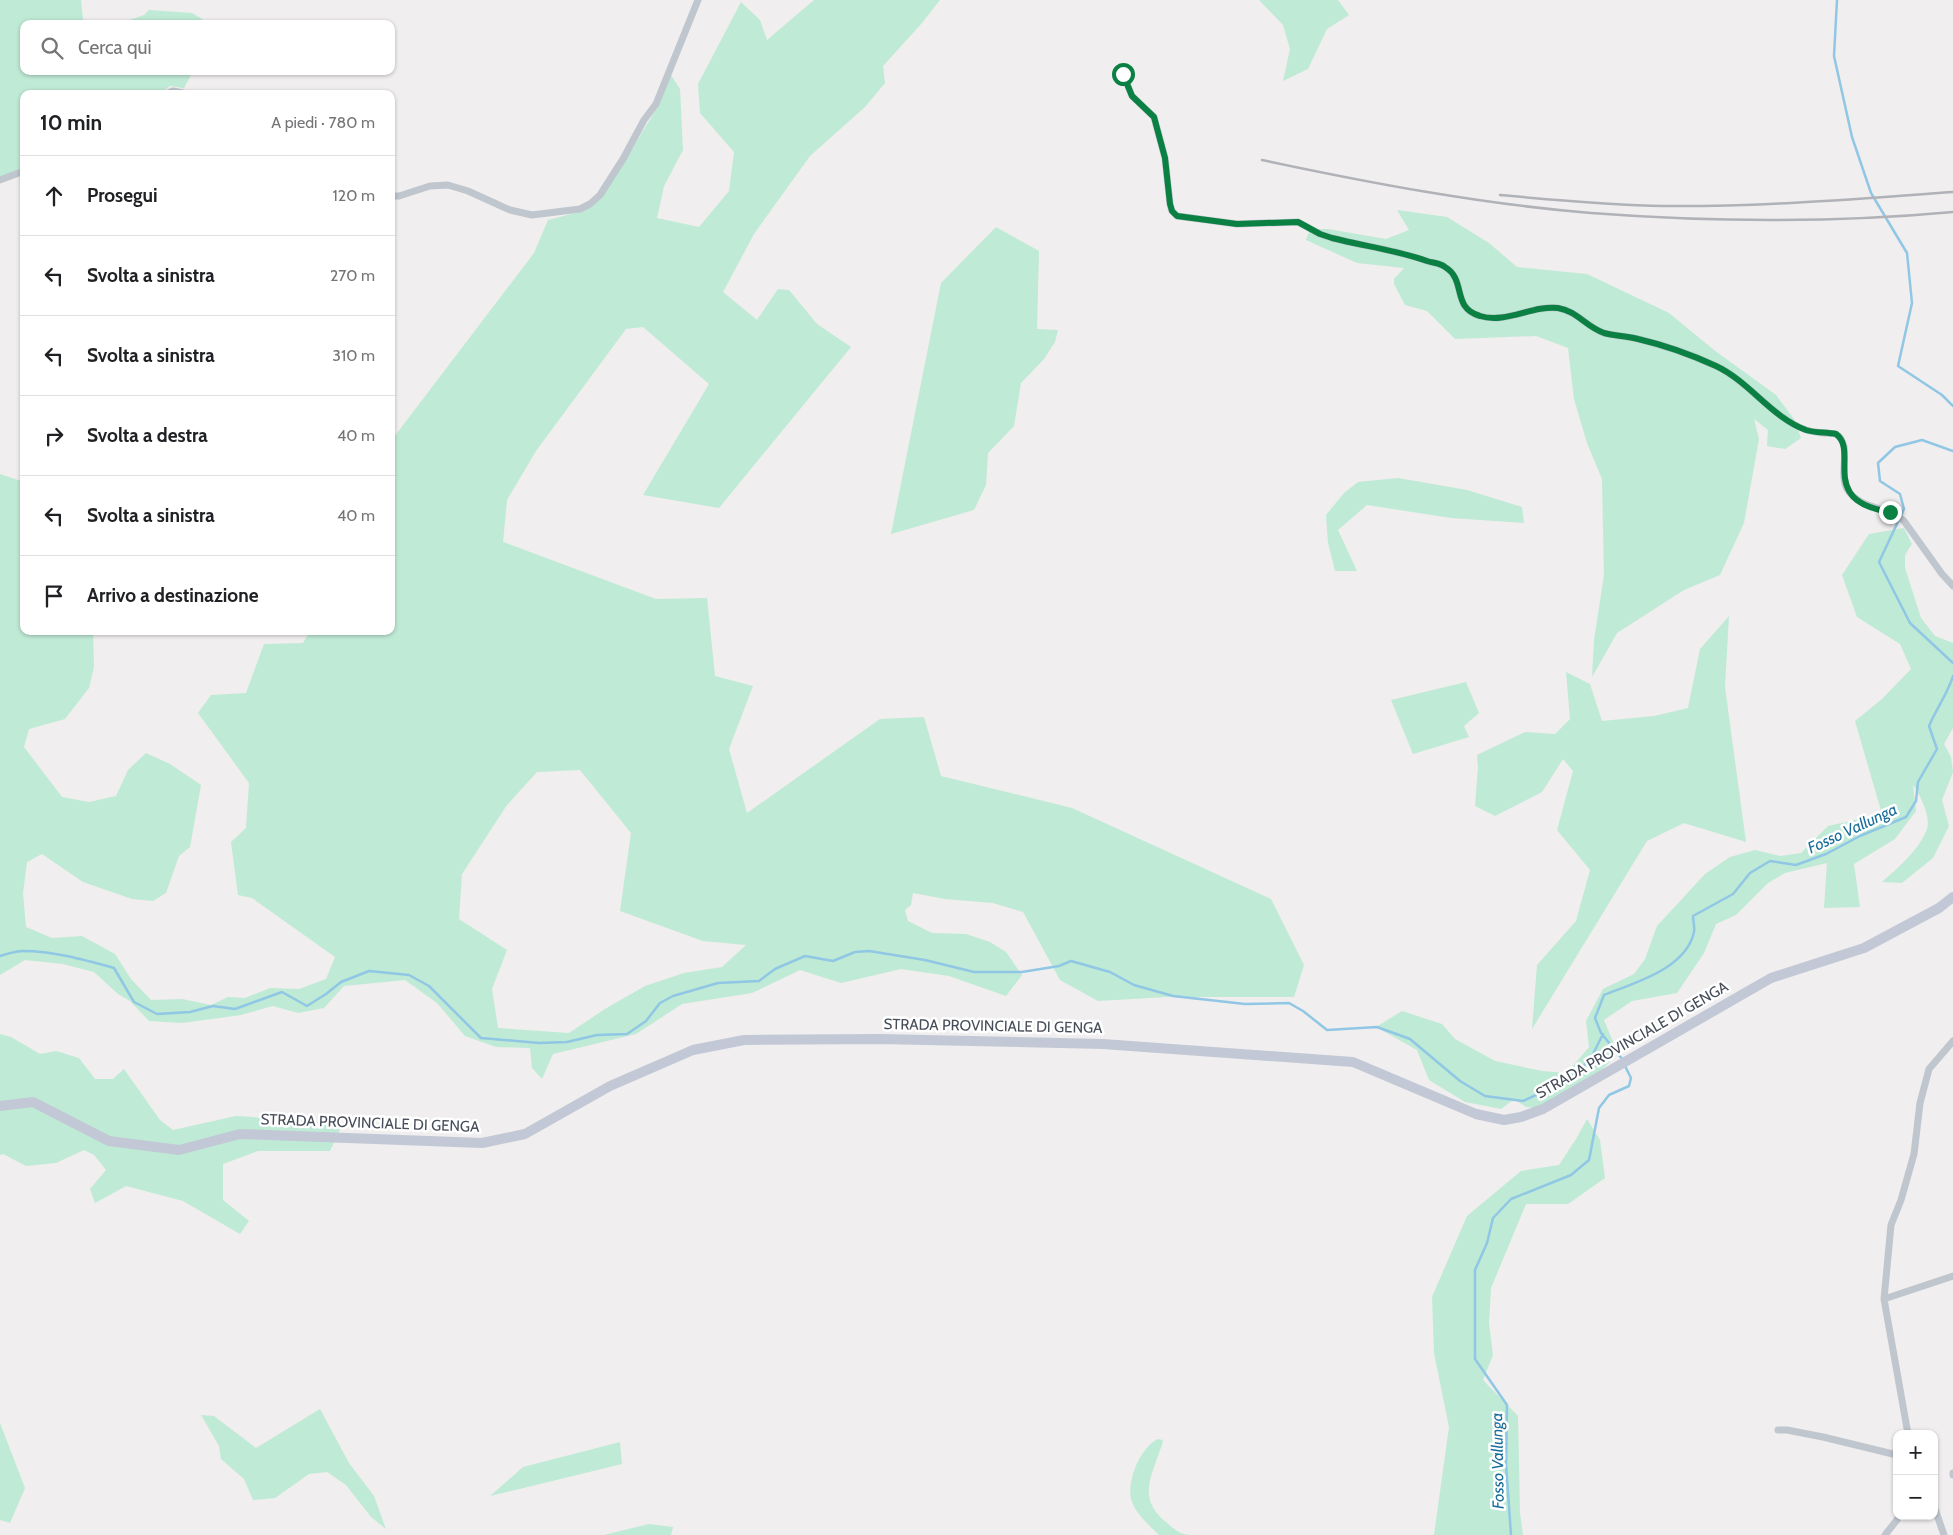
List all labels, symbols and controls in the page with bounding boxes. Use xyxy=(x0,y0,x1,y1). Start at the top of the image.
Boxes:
search box xyxy=(20,20,395,75)
icon: search xyxy=(38,34,66,62)
text: Cerca qui xyxy=(78,36,152,59)
route start xyxy=(1112,63,1135,86)
text: 10 min xyxy=(40,110,102,135)
text: A piedi · 780 m xyxy=(271,113,375,132)
icon: ahead xyxy=(40,182,68,210)
text: Prosegui xyxy=(87,184,158,207)
text: 120 m xyxy=(333,186,375,205)
icon: left xyxy=(40,262,68,290)
text: Svolta a sinistra xyxy=(87,264,215,287)
text: 270 m xyxy=(330,266,375,285)
icon: left xyxy=(40,342,68,370)
text: Svolta a sinistra xyxy=(87,344,215,367)
text: 310 m xyxy=(332,346,375,365)
icon: right xyxy=(40,422,68,450)
text: Svolta a destra xyxy=(87,424,208,447)
text: 40 m xyxy=(337,426,375,445)
route end xyxy=(1879,501,1902,524)
icon: left xyxy=(40,502,68,530)
text: Svolta a sinistra xyxy=(87,504,215,527)
text: 40 m xyxy=(337,506,375,525)
icon: arrive xyxy=(40,582,68,610)
text: Arrivo a destinazione xyxy=(87,584,258,607)
water label: Fosso Vallunga xyxy=(1804,799,1900,857)
street label: STRADA PROVINCIALE DI GENGA xyxy=(1533,977,1732,1102)
street label: STRADA PROVINCIALE DI GENGA xyxy=(883,1015,1103,1037)
street label: STRADA PROVINCIALE DI GENGA xyxy=(260,1110,480,1136)
water label: Fosso Vallunga xyxy=(1487,1413,1508,1509)
map controls xyxy=(1893,1430,1938,1520)
button: + xyxy=(1893,1430,1938,1475)
button: − xyxy=(1893,1475,1938,1520)

